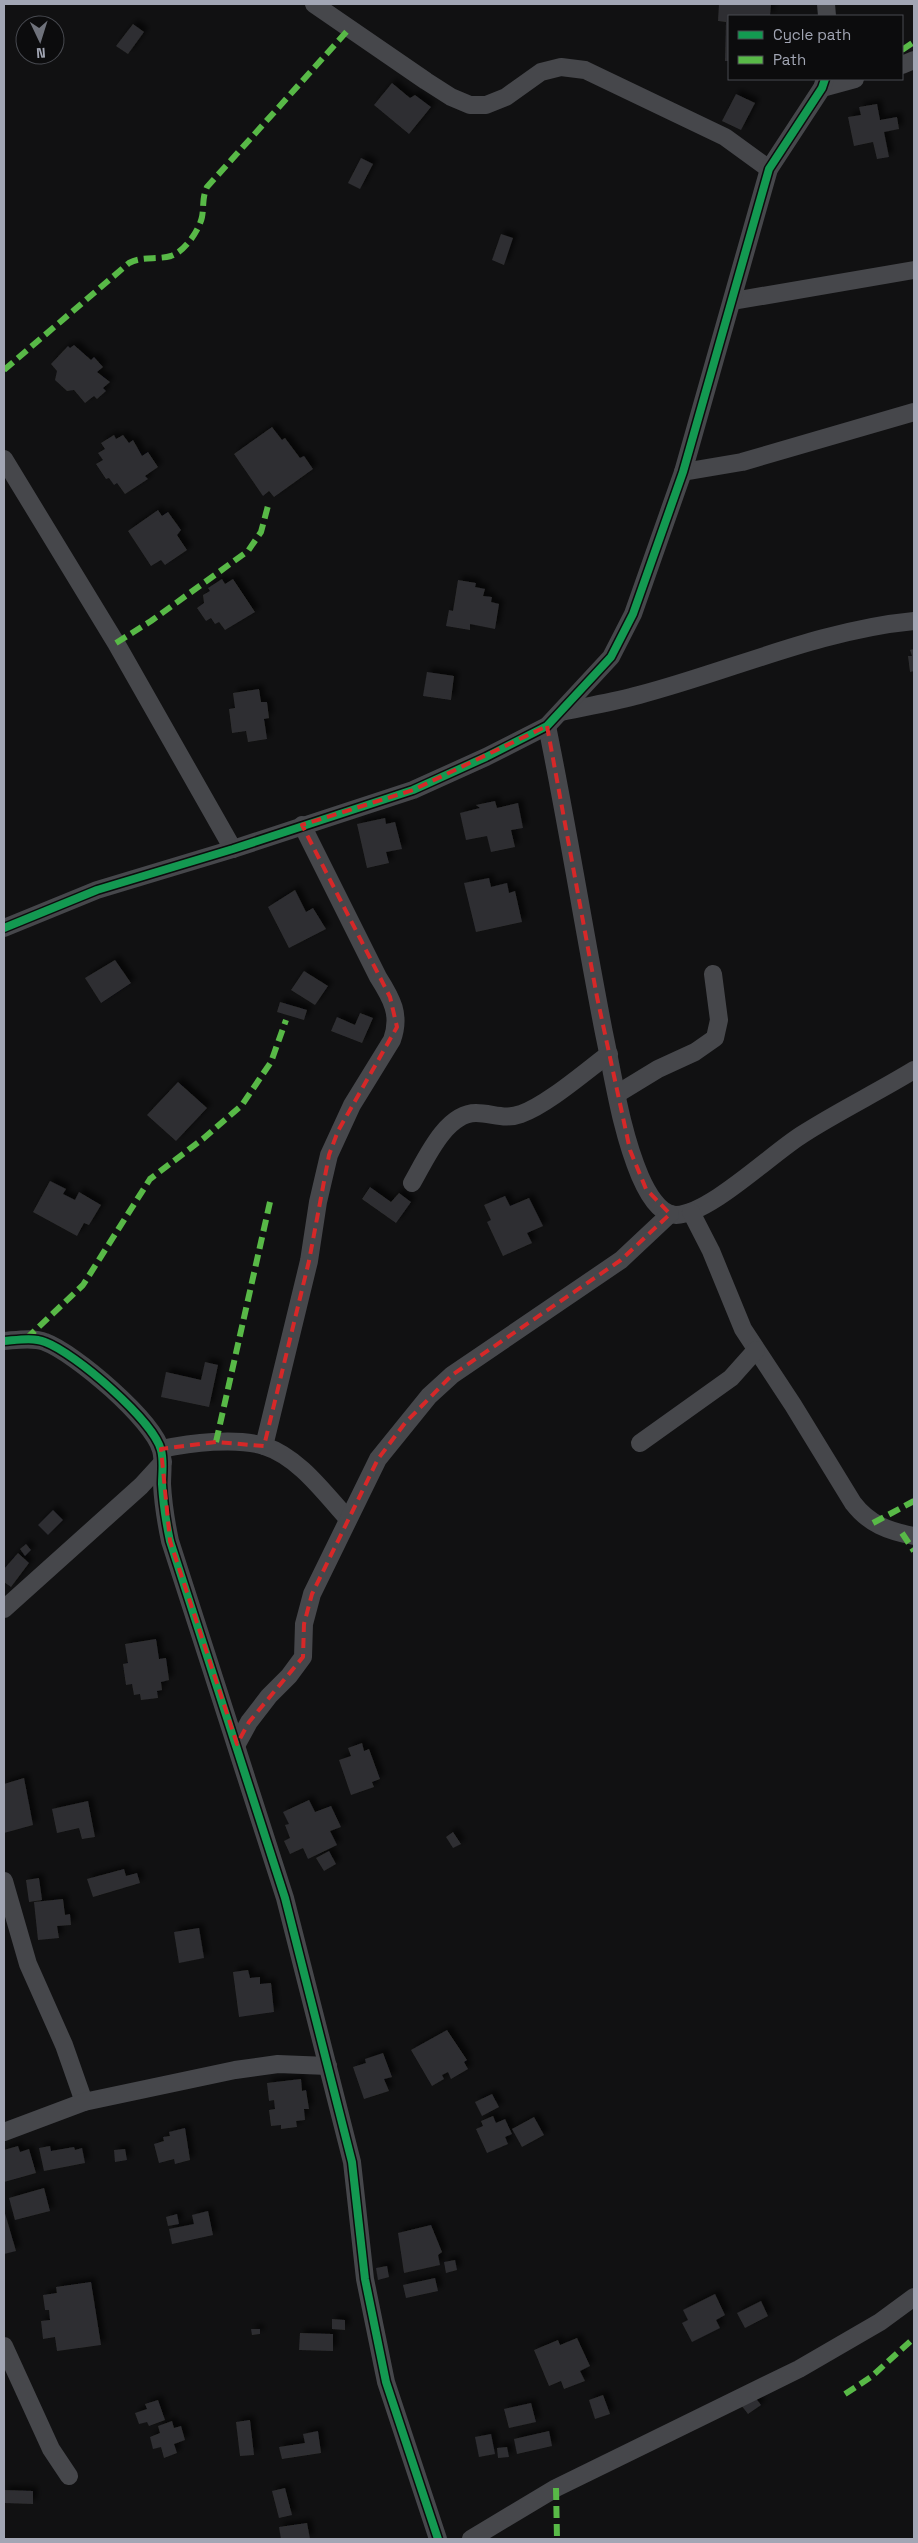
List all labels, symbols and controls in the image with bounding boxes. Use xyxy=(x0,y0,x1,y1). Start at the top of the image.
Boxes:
north arrow xyxy=(15,15,65,65)
legend xyxy=(728,15,903,80)
text: Cycle path xyxy=(773,25,851,44)
text: N xyxy=(36,44,46,62)
text: Path xyxy=(773,50,806,69)

